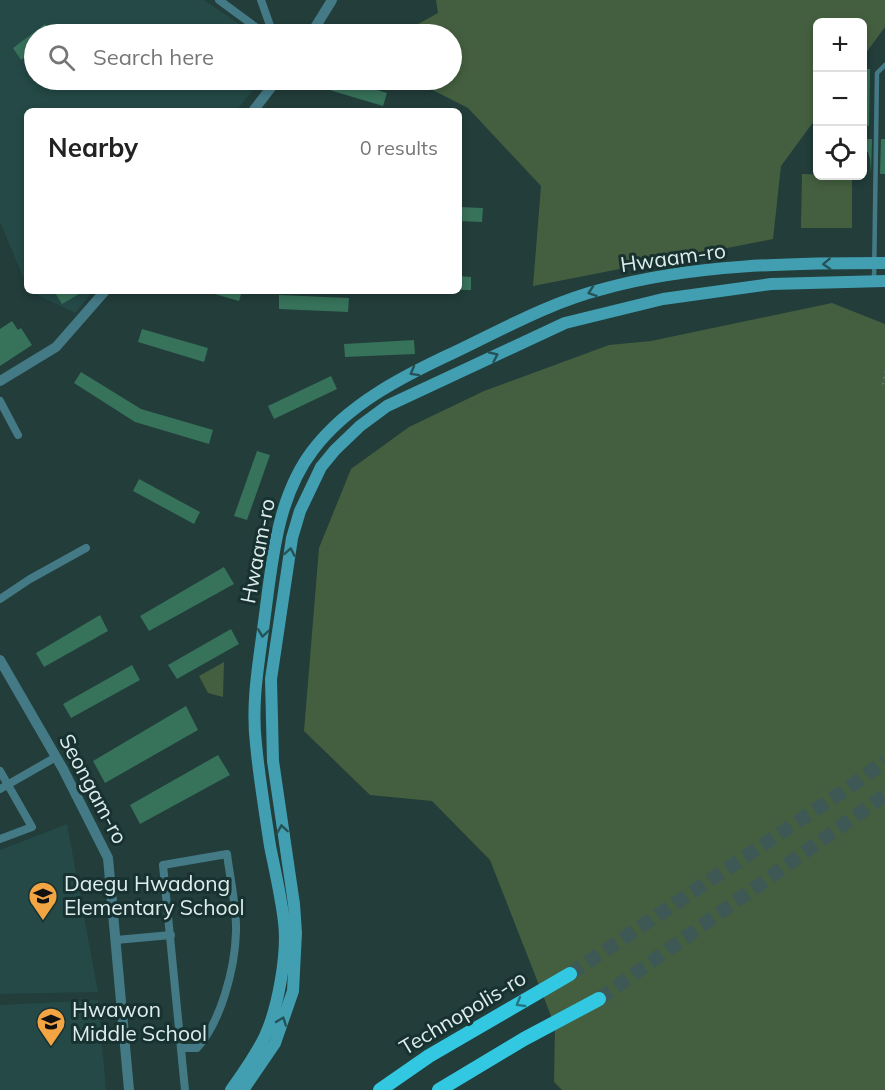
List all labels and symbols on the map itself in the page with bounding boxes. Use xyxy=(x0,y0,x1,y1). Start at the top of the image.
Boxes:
street label: Hwaam-ro xyxy=(618,237,727,277)
one-way arrow xyxy=(822,258,831,271)
one-way arrow xyxy=(587,285,598,298)
one-way arrow xyxy=(488,351,499,363)
one-way arrow xyxy=(410,365,421,377)
street label: Hwaam-ro xyxy=(234,496,280,605)
one-way arrow xyxy=(283,547,295,557)
one-way arrow xyxy=(257,628,269,638)
street label: Seongam-ro xyxy=(54,729,134,848)
one-way arrow xyxy=(276,824,288,834)
place label: Daegu Hwadong Elementary School xyxy=(64,870,245,920)
school or university icon: Daegu Hwadong Elementary School xyxy=(27,880,59,922)
street label: Technopolis-ro xyxy=(395,964,530,1060)
place label: Hwawon Middle School xyxy=(72,996,207,1046)
one-way arrow xyxy=(516,996,526,1008)
school or university icon: Hwawon Middle School xyxy=(35,1006,67,1048)
one-way arrow xyxy=(275,1016,288,1027)

